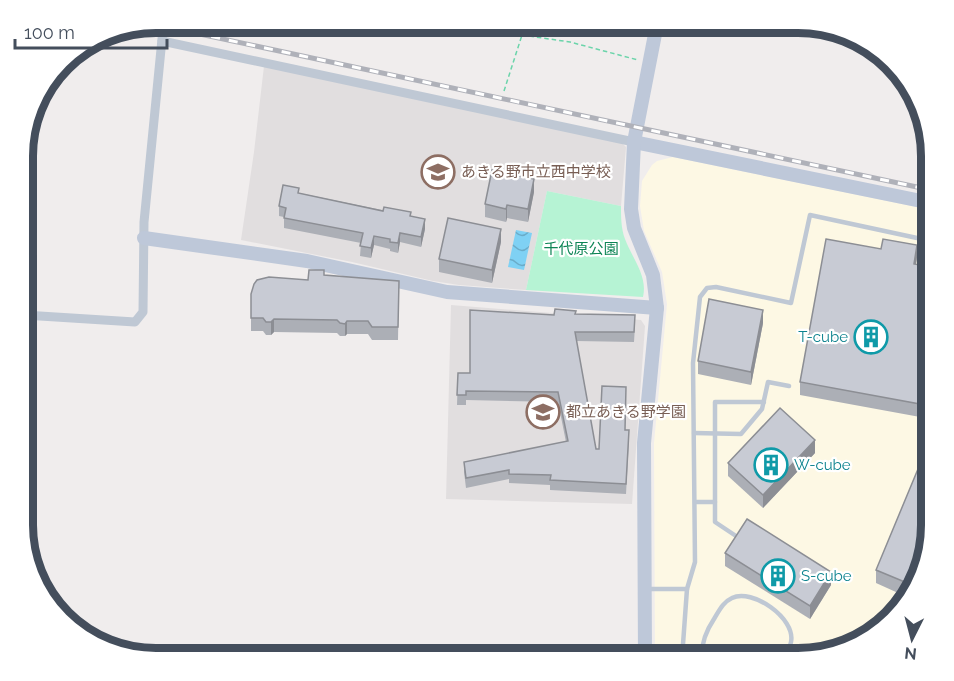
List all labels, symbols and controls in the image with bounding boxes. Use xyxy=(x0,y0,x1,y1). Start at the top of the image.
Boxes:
scale bar xyxy=(15,12,166,50)
text: 100 m xyxy=(24,22,75,43)
school or university icon: あきる野市立西中学校 xyxy=(420,154,456,190)
place label: あきる野市立西中学校 xyxy=(461,163,611,181)
park label: 千代原公園 xyxy=(543,240,619,258)
building icon: T-cube xyxy=(853,319,889,355)
place label: T-cube xyxy=(798,328,848,346)
school or university icon: 都立あきる野学園 xyxy=(525,394,561,430)
place label: 都立あきる野学園 xyxy=(566,403,686,421)
building icon: W-cube xyxy=(753,447,789,483)
place label: W-cube xyxy=(794,456,851,474)
building icon: S-cube xyxy=(760,558,796,594)
place label: S-cube xyxy=(801,567,852,585)
north arrow xyxy=(882,609,942,669)
text: N xyxy=(903,643,918,664)

